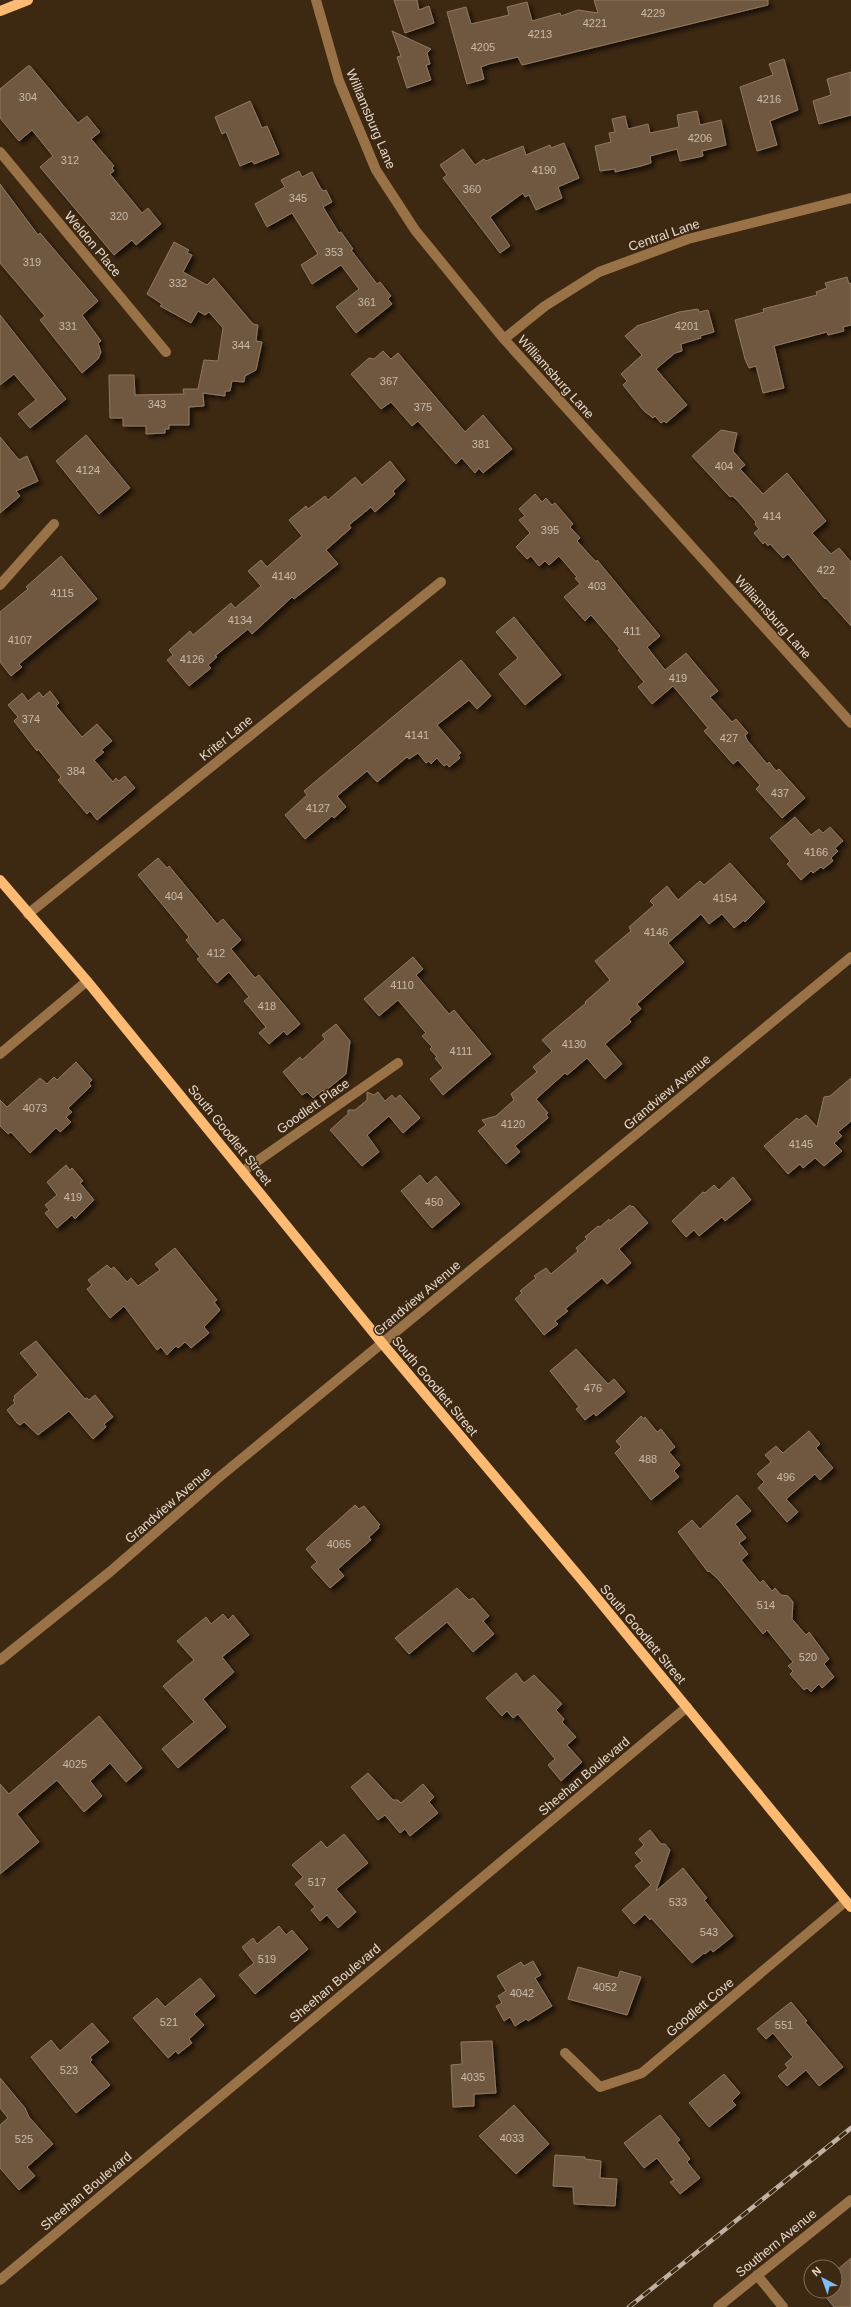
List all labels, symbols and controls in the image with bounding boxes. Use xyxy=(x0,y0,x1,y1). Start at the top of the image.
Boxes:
house number: 4229 xyxy=(641,7,665,19)
house number: 4221 xyxy=(583,17,607,29)
house number: 4213 xyxy=(528,28,552,40)
house number: 4205 xyxy=(471,41,495,53)
street label: Williamsburg Lane xyxy=(343,67,399,171)
house number: 304 xyxy=(19,91,37,103)
house number: 4216 xyxy=(757,93,781,105)
house number: 4206 xyxy=(688,132,712,144)
house number: 312 xyxy=(61,154,79,166)
house number: 4190 xyxy=(532,164,556,176)
house number: 360 xyxy=(463,183,481,195)
house number: 345 xyxy=(289,192,307,204)
street label: Weldon Place xyxy=(62,209,124,279)
house number: 320 xyxy=(110,210,128,222)
street label: Central Lane xyxy=(626,216,702,254)
house number: 353 xyxy=(325,246,343,258)
house number: 319 xyxy=(23,256,41,268)
house number: 332 xyxy=(169,277,187,289)
house number: 361 xyxy=(358,296,376,308)
house number: 331 xyxy=(59,320,77,332)
house number: 4201 xyxy=(675,320,699,332)
street label: Williamsburg Lane xyxy=(515,332,597,422)
house number: 344 xyxy=(232,339,250,351)
house number: 367 xyxy=(380,375,398,387)
house number: 343 xyxy=(148,398,166,410)
house number: 375 xyxy=(414,401,432,413)
house number: 381 xyxy=(472,438,490,450)
house number: 404 xyxy=(715,460,733,472)
house number: 4124 xyxy=(76,464,100,476)
house number: 414 xyxy=(763,510,781,522)
house number: 395 xyxy=(541,524,559,536)
house number: 422 xyxy=(817,564,835,576)
house number: 4140 xyxy=(272,570,296,582)
street label: Williamsburg Lane xyxy=(732,572,814,662)
house number: 403 xyxy=(588,580,606,592)
house number: 4115 xyxy=(50,587,74,599)
house number: 4134 xyxy=(228,614,252,626)
house number: 411 xyxy=(623,625,641,637)
house number: 4107 xyxy=(8,634,32,646)
house number: 4126 xyxy=(180,653,204,665)
house number: 419 xyxy=(669,672,687,684)
street label: Kriter Lane xyxy=(197,712,255,764)
house number: 374 xyxy=(22,713,40,725)
house number: 4141 xyxy=(405,729,429,741)
house number: 427 xyxy=(720,732,738,744)
house number: 384 xyxy=(67,765,85,777)
house number: 437 xyxy=(771,787,789,799)
house number: 4127 xyxy=(306,802,330,814)
house number: 4166 xyxy=(804,846,828,858)
house number: 404 xyxy=(165,890,183,902)
house number: 4154 xyxy=(713,892,737,904)
house number: 4146 xyxy=(644,926,668,938)
house number: 412 xyxy=(207,947,225,959)
house number: 4110 xyxy=(390,979,414,991)
house number: 418 xyxy=(258,1000,276,1012)
house number: 4130 xyxy=(562,1038,586,1050)
house number: 4111 xyxy=(450,1045,472,1057)
street label: Grandview Avenue xyxy=(620,1051,714,1133)
street label: Goodlett Place xyxy=(274,1075,352,1137)
street label: South Goodlett Street xyxy=(185,1082,275,1189)
house number: 4073 xyxy=(23,1102,47,1114)
house number: 4120 xyxy=(501,1118,525,1130)
house number: 4145 xyxy=(789,1138,813,1150)
house number: 419 xyxy=(64,1191,82,1203)
house number: 450 xyxy=(425,1196,443,1208)
street label: Grandview Avenue xyxy=(370,1257,464,1339)
street label: South Goodlett Street xyxy=(389,1333,481,1439)
house number: 476 xyxy=(584,1382,602,1394)
house number: 488 xyxy=(639,1453,657,1465)
street label: Grandview Avenue xyxy=(122,1464,214,1546)
house number: 496 xyxy=(777,1471,795,1483)
house number: 4065 xyxy=(327,1538,351,1550)
street label: South Goodlett Street xyxy=(597,1581,689,1687)
house number: 514 xyxy=(757,1599,775,1611)
house number: 520 xyxy=(799,1651,817,1663)
street label: Sheehan Boulevard xyxy=(535,1734,633,1818)
house number: 4025 xyxy=(63,1758,87,1770)
house number: 517 xyxy=(308,1876,326,1888)
house number: 533 xyxy=(669,1896,687,1908)
house number: 543 xyxy=(700,1926,718,1938)
street label: Sheehan Boulevard xyxy=(286,1941,384,2025)
house number: 519 xyxy=(258,1953,276,1965)
street label: Goodlett Cove xyxy=(663,1975,737,2039)
house number: 4052 xyxy=(593,1981,617,1993)
house number: 4042 xyxy=(510,1987,534,1999)
house number: 521 xyxy=(160,2016,178,2028)
house number: 551 xyxy=(775,2019,793,2031)
house number: 523 xyxy=(60,2064,78,2076)
house number: 4035 xyxy=(461,2071,485,2083)
house number: 4033 xyxy=(500,2132,524,2144)
house number: 525 xyxy=(15,2133,33,2145)
street label: Sheehan Boulevard xyxy=(37,2149,135,2233)
street label: Southern Avenue xyxy=(733,2206,819,2280)
north arrow xyxy=(803,2259,843,2299)
text: N xyxy=(810,2264,823,2279)

